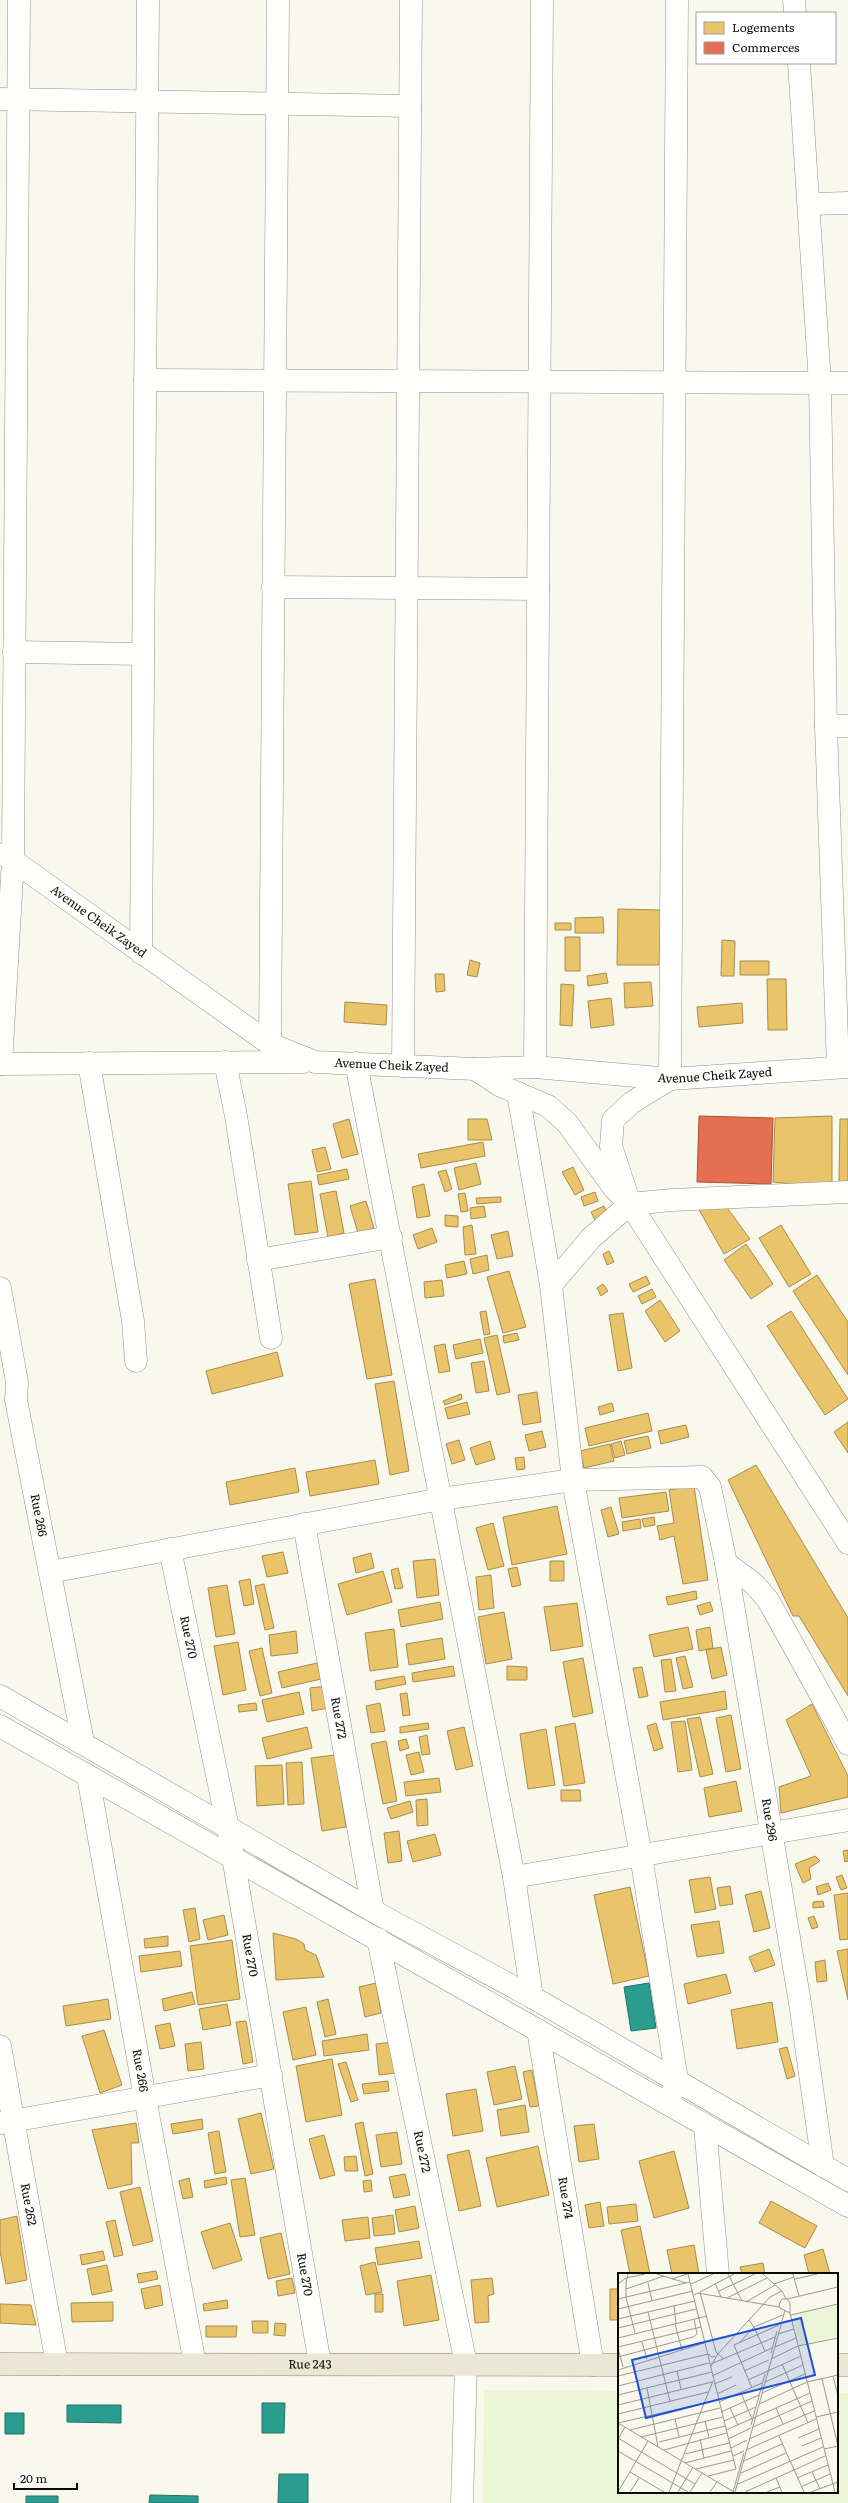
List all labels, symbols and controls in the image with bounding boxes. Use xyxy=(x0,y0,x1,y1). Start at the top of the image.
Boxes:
legend xyxy=(696,12,836,64)
text: Logements xyxy=(732,18,795,36)
text: Commerces xyxy=(732,38,800,56)
street label: Avenue Cheik Zayed xyxy=(47,880,151,962)
street label: Avenue Cheik Zayed xyxy=(334,1053,450,1076)
street label: Avenue Cheik Zayed xyxy=(657,1062,773,1087)
street label: Rue 266 xyxy=(27,1492,53,1539)
street label: Rue 270 xyxy=(176,1614,203,1660)
street label: Rue 272 xyxy=(327,1695,352,1740)
street label: Rue 296 xyxy=(758,1797,783,1843)
street label: Rue 270 xyxy=(238,1932,263,1978)
street label: Rue 266 xyxy=(128,2047,154,2094)
street label: Rue 272 xyxy=(410,2129,436,2174)
street label: Rue 274 xyxy=(554,2175,579,2220)
street label: Rue 262 xyxy=(17,2182,42,2227)
street label: Rue 270 xyxy=(293,2251,318,2297)
inset map xyxy=(618,2273,838,2493)
street label: Rue 243 xyxy=(288,2354,332,2373)
scale bar xyxy=(14,2465,77,2491)
text: 20 m xyxy=(20,2469,47,2487)

